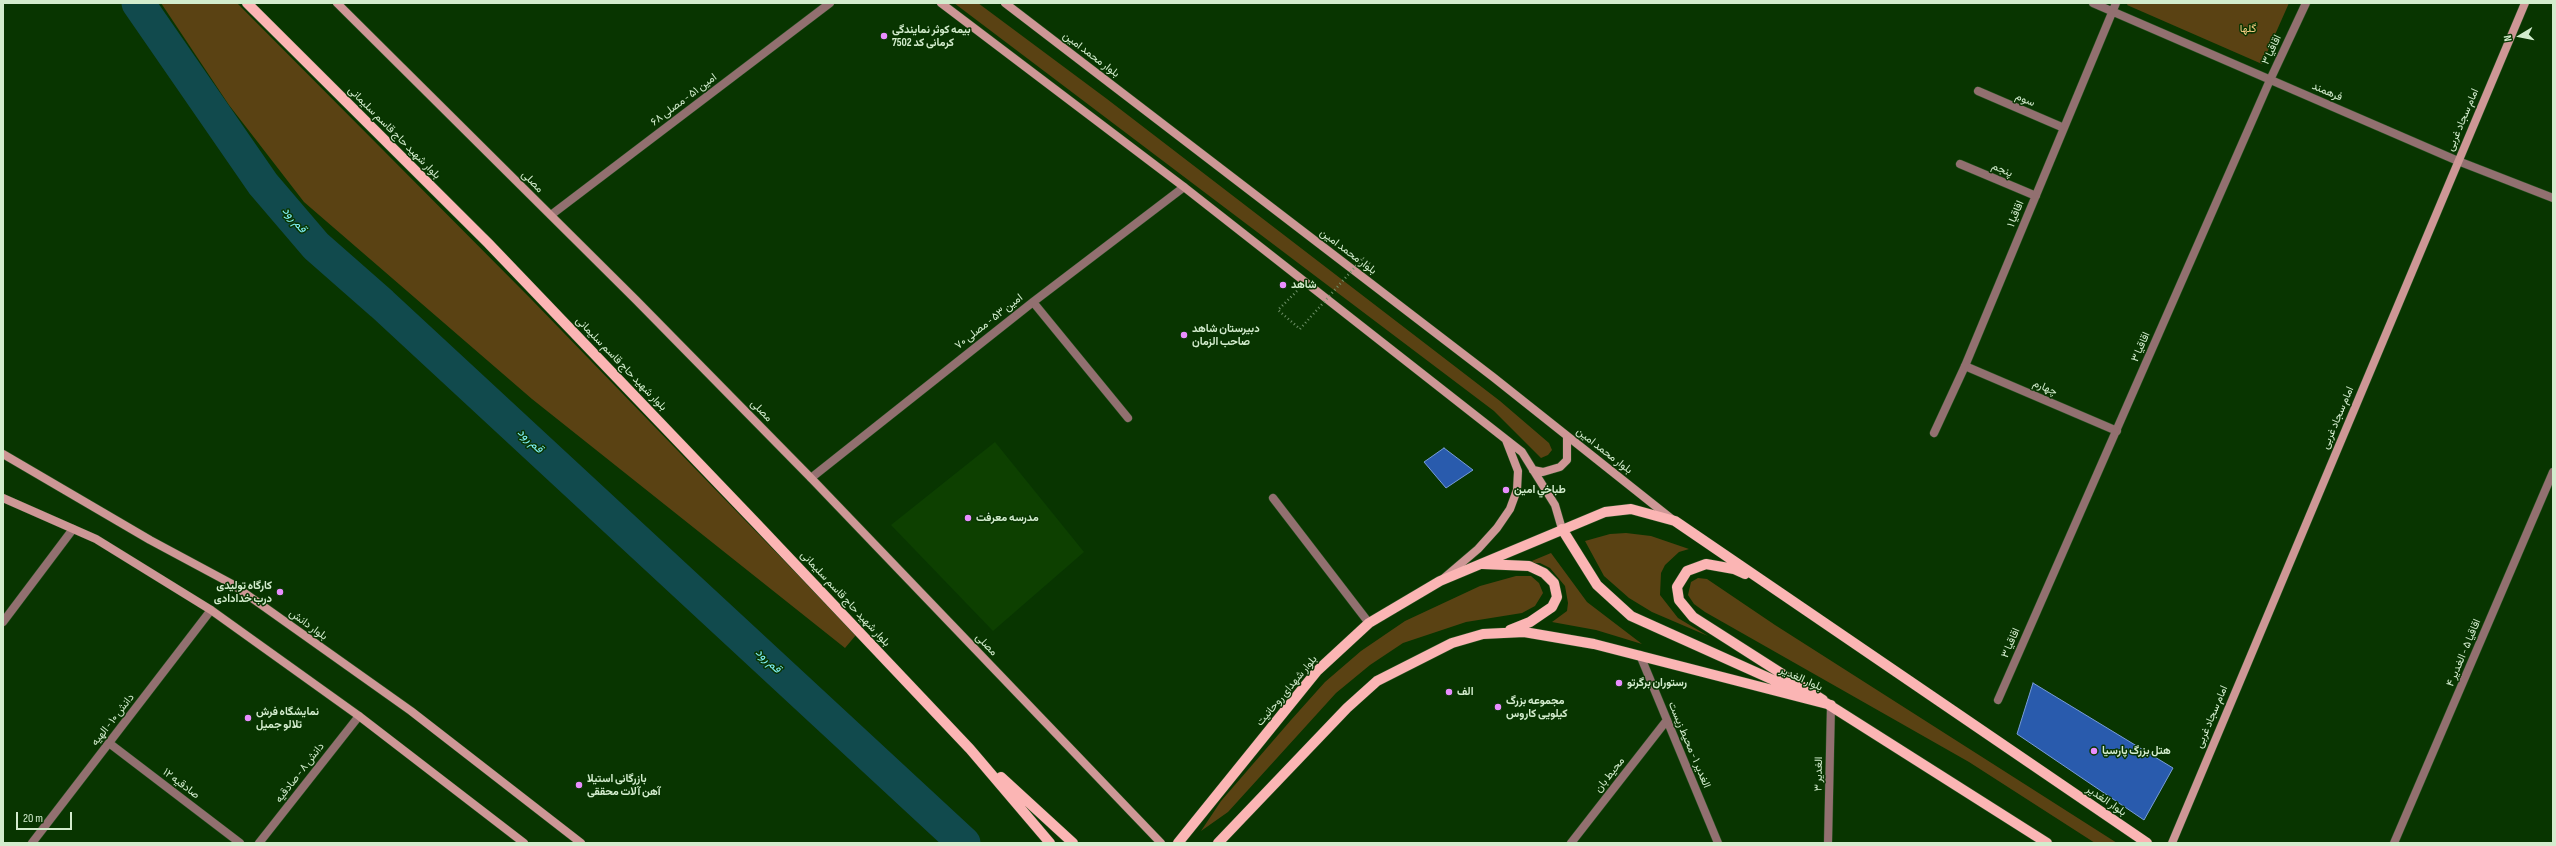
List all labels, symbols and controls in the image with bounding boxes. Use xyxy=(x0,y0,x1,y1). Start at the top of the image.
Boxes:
north arrow xyxy=(2500,16,2540,56)
park label: گلها xyxy=(2240,22,2256,36)
place label: بیمه کوثر نمایندگی کرمانی کد 7502 xyxy=(892,23,971,49)
street label: بلوار محمد امین xyxy=(1060,29,1122,81)
marker: بیمه کوثر نمایندگی کرمانی کد 7502 xyxy=(879,31,889,41)
street label: اقاقیا ۳ xyxy=(2259,33,2285,67)
text: N xyxy=(2501,34,2515,42)
street label: امین ۵۱ - مصلی ۶۸ xyxy=(648,71,720,129)
street label: فرهمند xyxy=(2310,80,2344,104)
street label: بلوار شهید حاج قاسم سلیمانی xyxy=(345,84,443,182)
street label: امام سجاد غربی xyxy=(2444,87,2482,153)
street label: سوم xyxy=(2013,90,2037,110)
street label: پنجم xyxy=(1989,160,2015,180)
street label: مصلی xyxy=(518,168,546,196)
street label: اقاقیا ۱ xyxy=(2005,199,2027,229)
water label: قم رود xyxy=(279,204,309,236)
street label: بلوار محمد امین xyxy=(1317,226,1379,278)
place label: شاهد xyxy=(1291,278,1317,292)
marker: شاهد xyxy=(1278,280,1288,290)
street label: امین ۵۳ - مصلی ۷۰ xyxy=(952,291,1026,353)
street label: بلوار شهید حاج قاسم سلیمانی xyxy=(573,314,669,414)
place label: دبیرستان شاهد صاحب الزمان xyxy=(1192,322,1260,348)
marker: دبیرستان شاهد صاحب الزمان xyxy=(1179,330,1189,340)
street label: اقاقیا ۳ xyxy=(2129,330,2153,364)
street label: چهارم xyxy=(2031,377,2059,399)
street label: امام سجاد غربی xyxy=(2319,385,2357,451)
street label: مصلی xyxy=(747,397,775,425)
street label: بلوار محمد امین xyxy=(1573,425,1635,477)
water label: قم رود xyxy=(514,426,546,456)
place label: طباخي امين xyxy=(1514,483,1566,497)
marker: طباخي امين xyxy=(1501,485,1511,495)
place label: مدرسه معرفت xyxy=(976,511,1039,525)
marker: مدرسه معرفت xyxy=(963,513,973,523)
street label: بلوار شهید حاج قاسم سلیمانی xyxy=(797,549,893,649)
place label: کارگاه تولیدی درب خدادادی xyxy=(214,579,272,605)
marker: کارگاه تولیدی درب خدادادی xyxy=(275,587,285,597)
street label: بلوار دانش xyxy=(286,607,330,643)
street label: اقاقیا ۵ - الغدیر ۴ xyxy=(2444,617,2484,689)
street label: اقاقیا ۳ xyxy=(1999,626,2023,660)
street label: مصلی xyxy=(972,631,1000,659)
water label: قم رود xyxy=(752,646,784,676)
street label: بلوار شهدای روحانیت xyxy=(1254,653,1320,729)
street label: بلوار الغدیر xyxy=(1777,664,1825,694)
place label: رستوران برگرتو xyxy=(1627,676,1687,690)
marker: رستوران برگرتو xyxy=(1614,678,1624,688)
street label: امام سجاد غربی xyxy=(2193,684,2231,750)
place label: الف xyxy=(1457,685,1473,699)
marker: الف xyxy=(1444,687,1454,697)
street label: دانش ۱۰ - الهیه xyxy=(89,691,137,749)
place label: مجموعه بزرگ کیلویی کاروس xyxy=(1506,694,1568,720)
street label: الغدیر ۱ - محیط زیست xyxy=(1665,700,1713,790)
marker: مجموعه بزرگ کیلویی کاروس xyxy=(1493,702,1503,712)
place label: نمایشگاه فرش تلالو جمیل xyxy=(256,705,319,731)
marker: نمایشگاه فرش تلالو جمیل xyxy=(243,713,253,723)
street label: دانش ۸ - صادقیه xyxy=(273,740,327,806)
place label: هتل بزرگ پارسیا xyxy=(2102,744,2171,758)
marker: هتل بزرگ پارسیا xyxy=(2089,746,2099,756)
street label: محیط بان xyxy=(1592,755,1628,795)
street label: الغدیر ۳ xyxy=(1812,756,1826,792)
street label: صادقیه ۱۲ xyxy=(160,766,202,802)
place label: بازرگانی استیلا آهن آلات محققی xyxy=(587,772,661,798)
marker: بازرگانی استیلا آهن آلات محققی xyxy=(574,780,584,790)
street label: بلوار الغدیر xyxy=(2083,783,2129,819)
scale bar xyxy=(18,804,74,830)
text: 20 m xyxy=(23,811,43,826)

